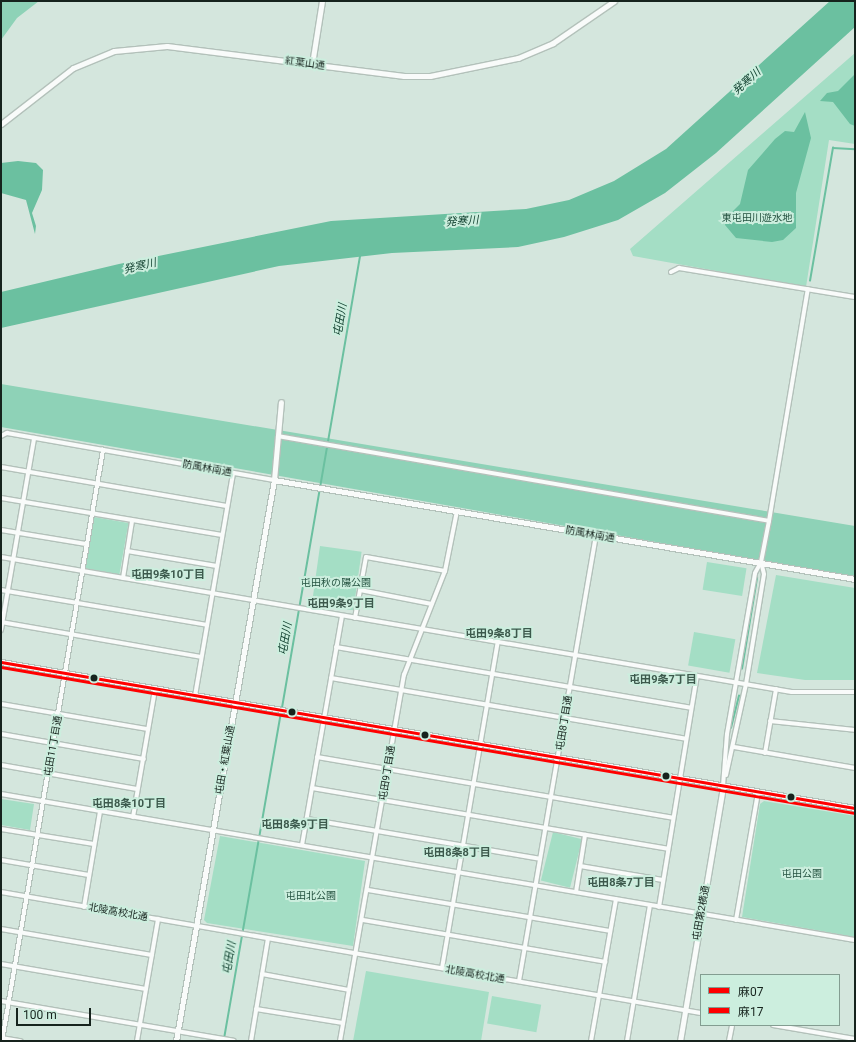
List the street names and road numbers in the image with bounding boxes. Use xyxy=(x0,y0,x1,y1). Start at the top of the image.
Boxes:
street label: 紅葉山通 xyxy=(284,54,326,72)
street label: 防風林南通 xyxy=(181,458,233,478)
street label: 防風林南通 xyxy=(564,524,616,544)
street label: 屯田8丁目通 xyxy=(554,695,574,751)
street label: 屯田11丁目通 xyxy=(42,715,64,777)
street label: 屯田・紅葉山通 xyxy=(213,724,237,796)
street label: 屯田9丁目通 xyxy=(377,745,397,801)
street label: 屯田第2横通 xyxy=(690,885,712,941)
street label: 北陵高校北通 xyxy=(87,901,149,923)
street label: 北陵高校北通 xyxy=(444,963,506,985)

